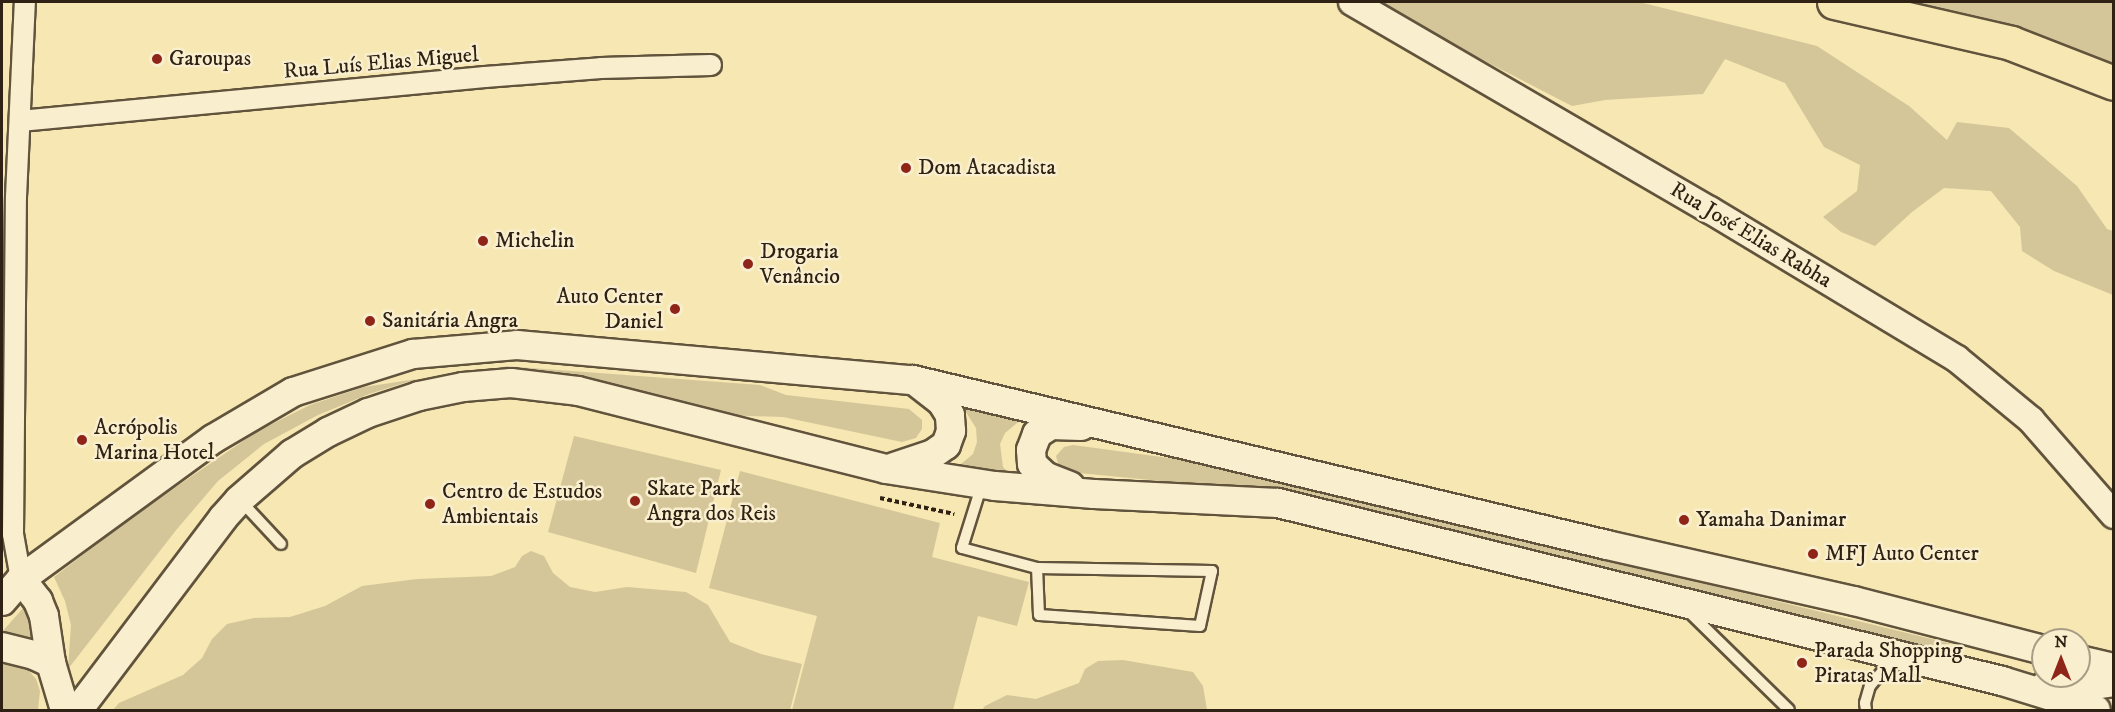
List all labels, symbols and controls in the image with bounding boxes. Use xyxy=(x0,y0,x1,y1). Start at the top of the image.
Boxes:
street label: Rua Luís Elias Miguel xyxy=(282,41,480,85)
place label: Garoupas xyxy=(169,46,251,72)
marker: Garoupas xyxy=(150,52,164,66)
place label: Dom Atacadista xyxy=(918,155,1056,181)
marker: Dom Atacadista xyxy=(899,161,913,175)
street label: Rua José Elias Rabha xyxy=(1665,176,1837,294)
place label: Michelin xyxy=(495,228,575,254)
marker: Michelin xyxy=(476,234,490,248)
place label: Drogaria Venâncio xyxy=(760,238,840,290)
marker: Drogaria Venâncio xyxy=(741,257,755,271)
place label: Auto Center Daniel xyxy=(556,283,663,334)
marker: Auto Center Daniel xyxy=(668,302,682,316)
place label: Sanitária Angra xyxy=(382,308,518,334)
marker: Sanitária Angra xyxy=(363,314,377,328)
place label: Acrópolis Marina Hotel xyxy=(94,414,214,466)
marker: Acrópolis Marina Hotel xyxy=(75,433,89,447)
place label: Skate Park Angra dos Reis xyxy=(647,475,776,526)
place label: Centro de Estudos Ambientais xyxy=(442,478,602,530)
marker: Skate Park Angra dos Reis xyxy=(628,494,642,508)
marker: Centro de Estudos Ambientais xyxy=(423,497,437,511)
place label: Yamaha Danimar xyxy=(1696,507,1846,533)
marker: Yamaha Danimar xyxy=(1677,513,1691,527)
place label: MFJ Auto Center xyxy=(1825,541,1979,567)
marker: MFJ Auto Center xyxy=(1806,547,1820,561)
north arrow xyxy=(2031,628,2091,688)
text: N xyxy=(2054,632,2068,652)
place label: Parada Shopping Piratas Mall xyxy=(1814,637,1962,688)
marker: Parada Shopping Piratas Mall xyxy=(1795,656,1809,670)

